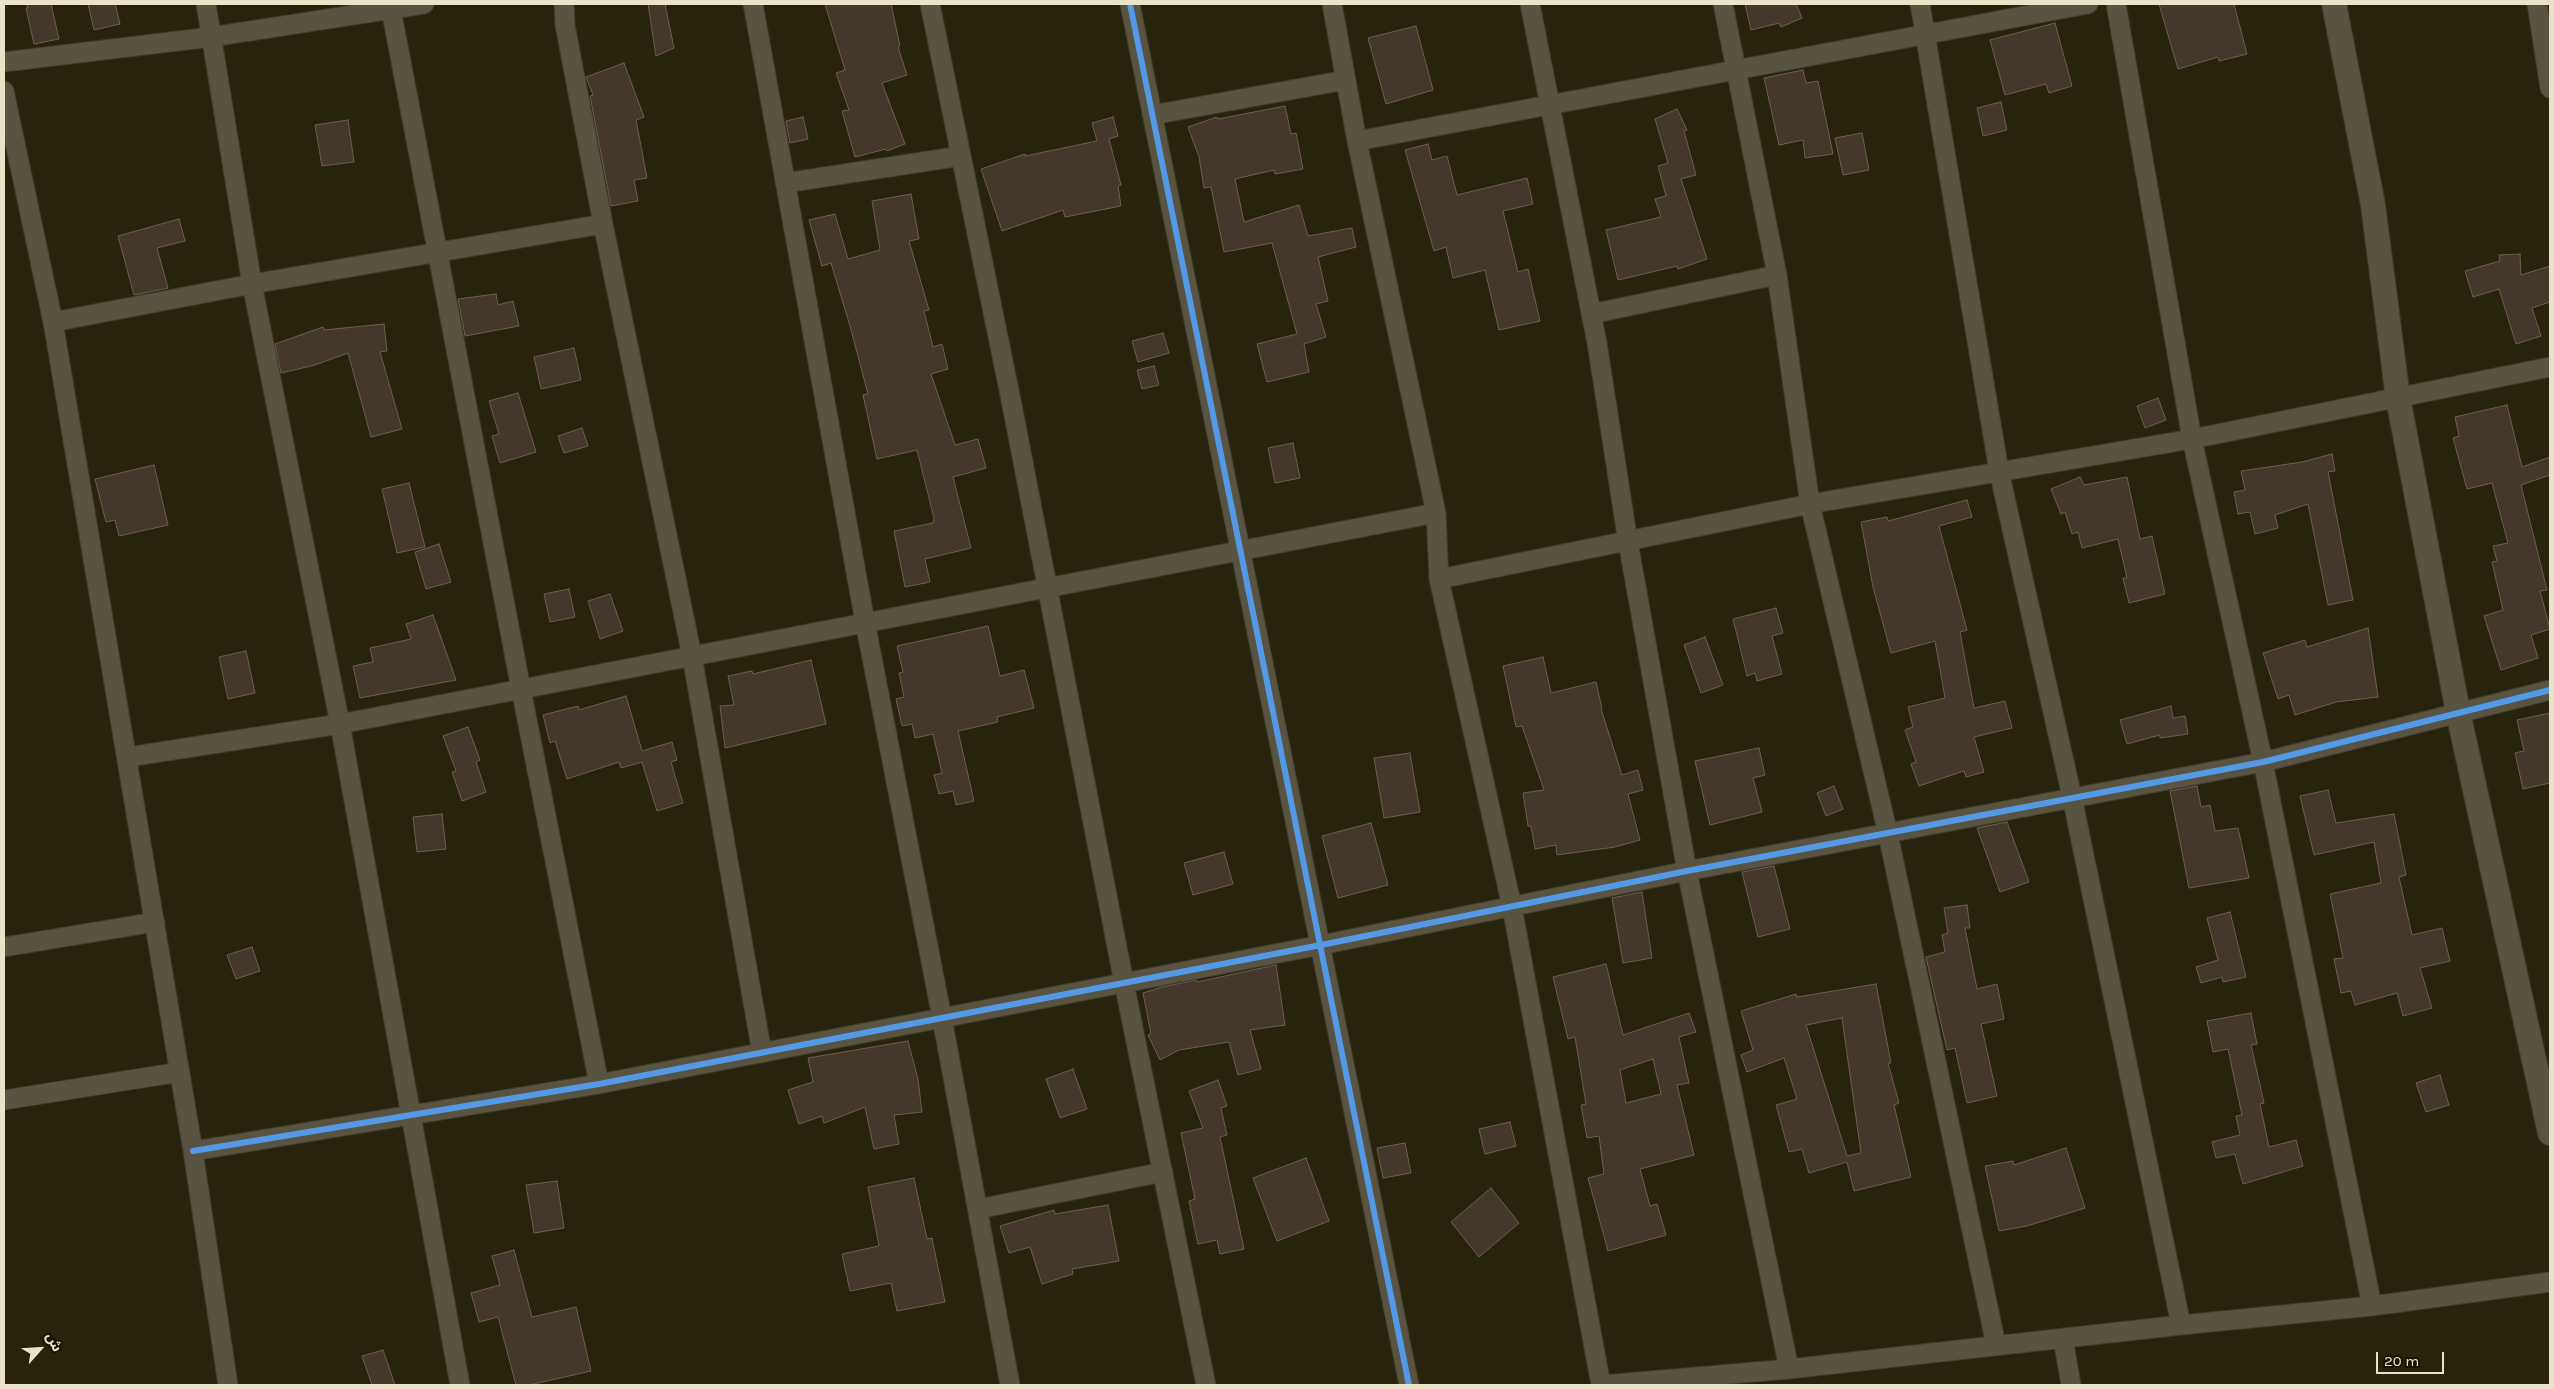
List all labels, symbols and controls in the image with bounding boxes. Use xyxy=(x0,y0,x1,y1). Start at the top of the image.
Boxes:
north arrow xyxy=(15,1324,65,1374)
text: ش xyxy=(42,1330,66,1355)
scale bar xyxy=(2379,1342,2446,1374)
text: 20 m xyxy=(2384,1352,2419,1370)

